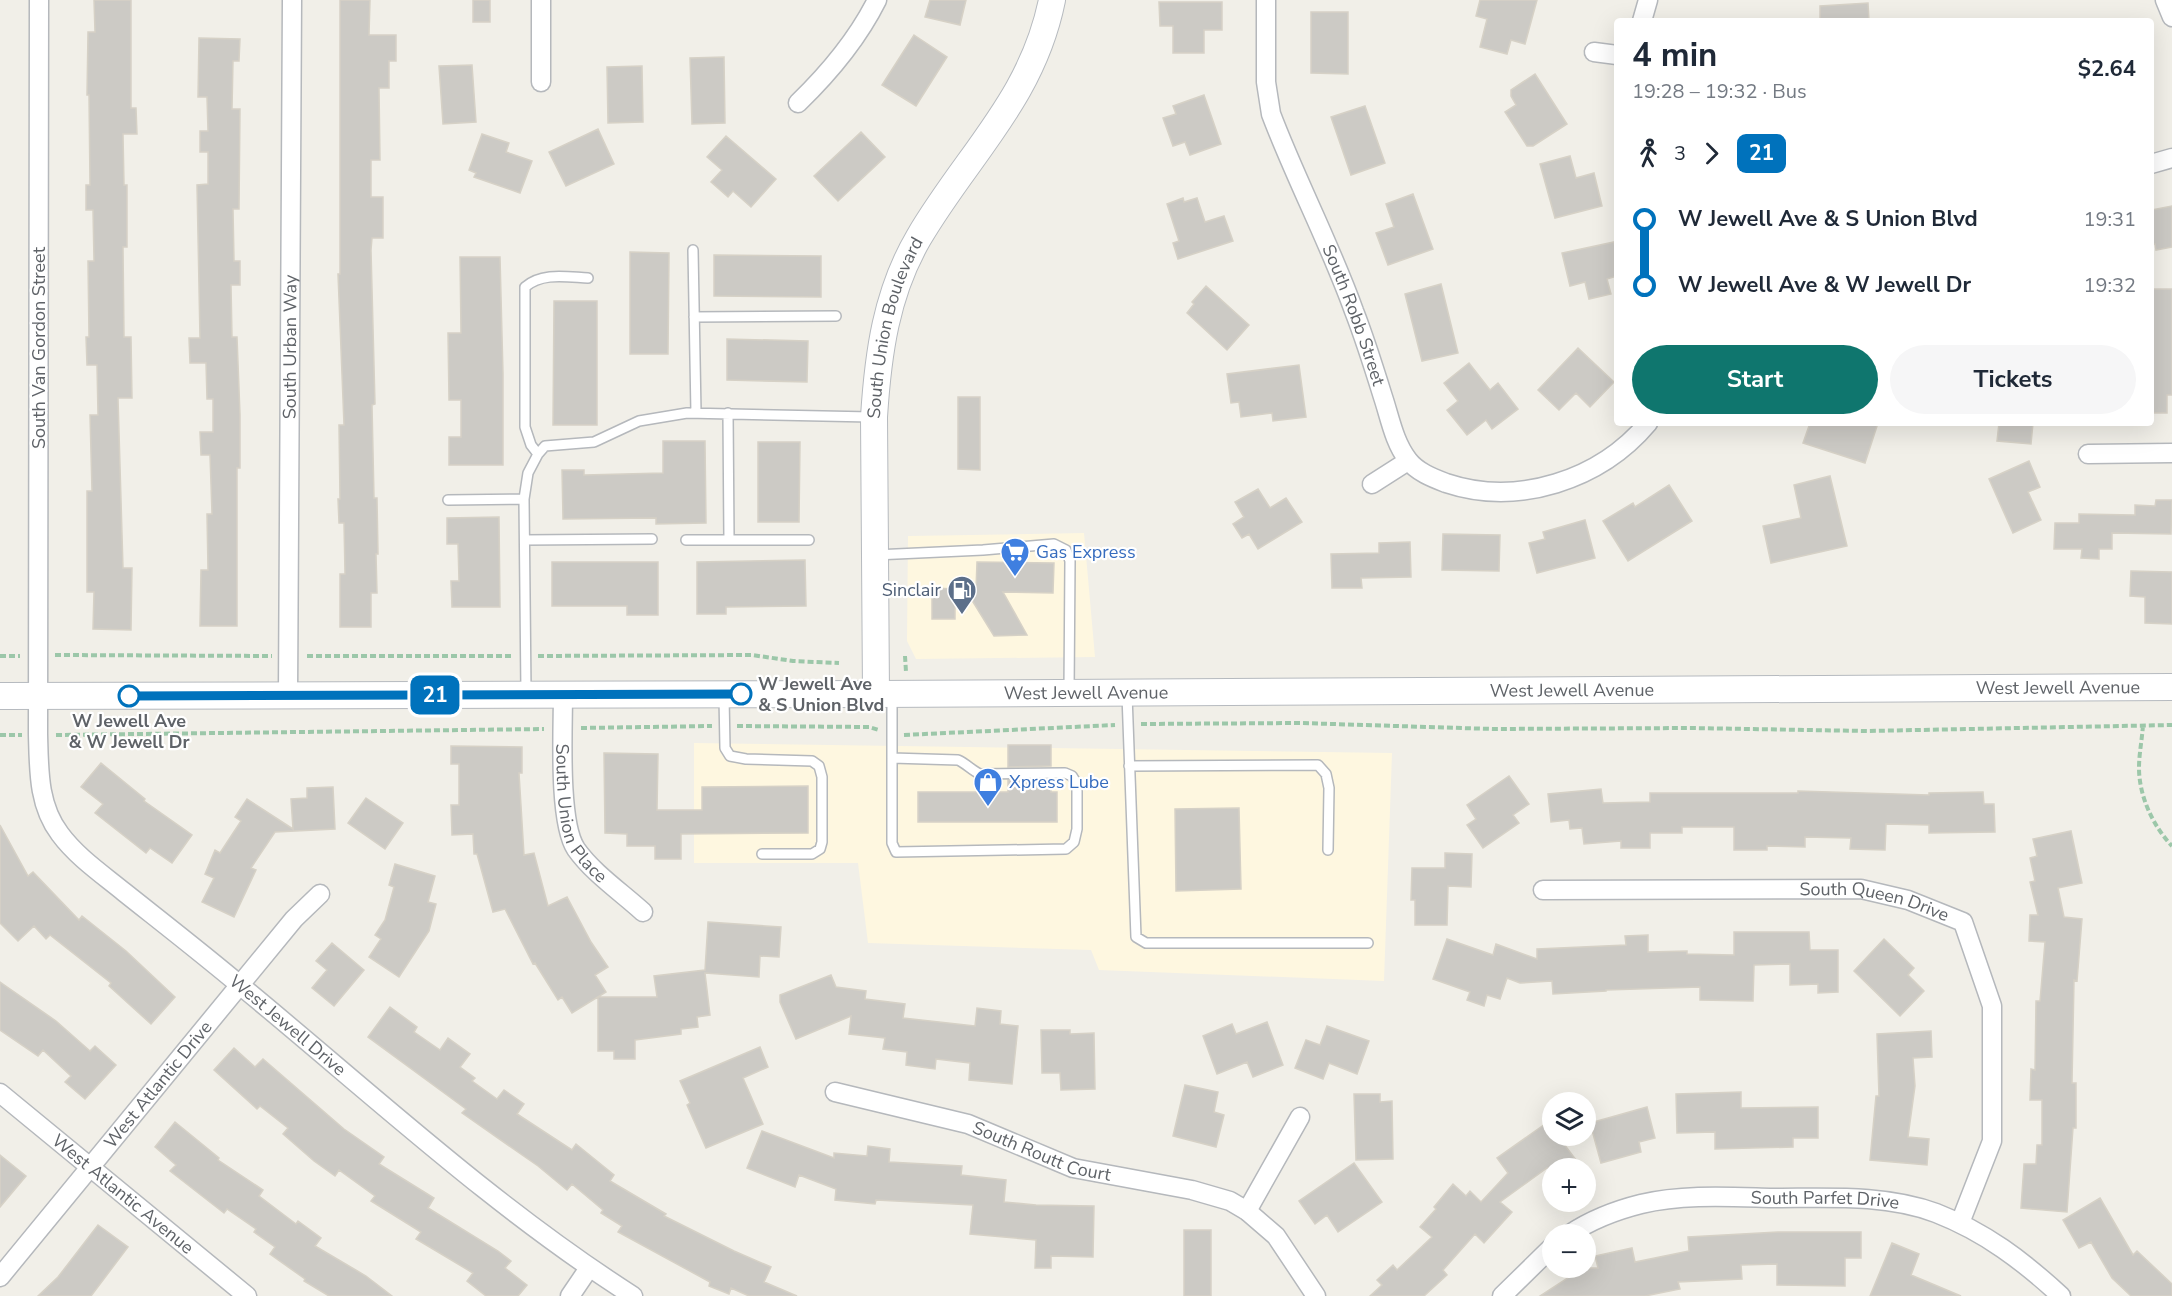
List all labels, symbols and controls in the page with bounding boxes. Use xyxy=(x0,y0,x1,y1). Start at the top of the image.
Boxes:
text: 4 min xyxy=(1632,33,1717,78)
text: $2.64 xyxy=(2078,54,2136,84)
text: 19:28 – 19:32 · Bus xyxy=(1632,78,1807,105)
icon: walk xyxy=(1632,137,1665,170)
icon: forward xyxy=(1695,137,1728,170)
text: 21 xyxy=(1749,139,1774,167)
text: 3 xyxy=(1674,140,1686,167)
text: W Jewell Ave & S Union Blvd xyxy=(1678,204,1978,234)
text: 19:31 xyxy=(2083,206,2136,233)
street label: South Union Boulevard xyxy=(862,233,929,419)
street label: South Robb Street xyxy=(1317,241,1391,389)
street label: South Van Gordon Street xyxy=(27,246,51,449)
text: W Jewell Ave & W Jewell Dr xyxy=(1678,270,1971,300)
text: 19:32 xyxy=(2083,272,2136,299)
street label: South Urban Way xyxy=(278,274,302,419)
button: Start xyxy=(1632,345,1878,414)
button: Tickets xyxy=(1890,345,2136,414)
supermarket icon: Gas Express xyxy=(999,536,1031,578)
place label: Gas Express xyxy=(1036,540,1136,564)
fuel station icon: Sinclair xyxy=(946,574,978,616)
place label: Sinclair xyxy=(882,578,942,602)
place label: W Jewell Ave & S Union Blvd xyxy=(758,672,884,717)
street label: West Jewell Avenue xyxy=(1976,675,2140,700)
line badge: 21 xyxy=(408,676,462,714)
street label: West Jewell Avenue xyxy=(1490,678,1654,703)
street label: West Jewell Avenue xyxy=(1004,680,1168,705)
text: 21 xyxy=(422,681,448,709)
marker: W Jewell Ave & S Union Blvd xyxy=(730,683,752,705)
marker: W Jewell Ave & W Jewell Dr xyxy=(118,685,140,707)
place label: W Jewell Ave & W Jewell Dr xyxy=(69,709,189,754)
street label: South Union Place xyxy=(550,743,612,888)
shop icon: Xpress Lube xyxy=(972,766,1004,808)
place label: Xpress Lube xyxy=(1009,770,1109,794)
street label: South Queen Drive xyxy=(1799,877,1953,927)
street label: West Jewell Drive xyxy=(224,969,351,1081)
street label: West Atlantic Drive xyxy=(98,1016,218,1153)
map controls xyxy=(1542,1092,1596,1278)
button: layers xyxy=(1542,1092,1596,1146)
street label: South Routt Court xyxy=(969,1115,1114,1187)
street label: West Atlantic Avenue xyxy=(47,1128,199,1259)
button: + xyxy=(1542,1158,1596,1212)
street label: South Parfet Drive xyxy=(1750,1185,1901,1215)
button: − xyxy=(1542,1224,1596,1278)

